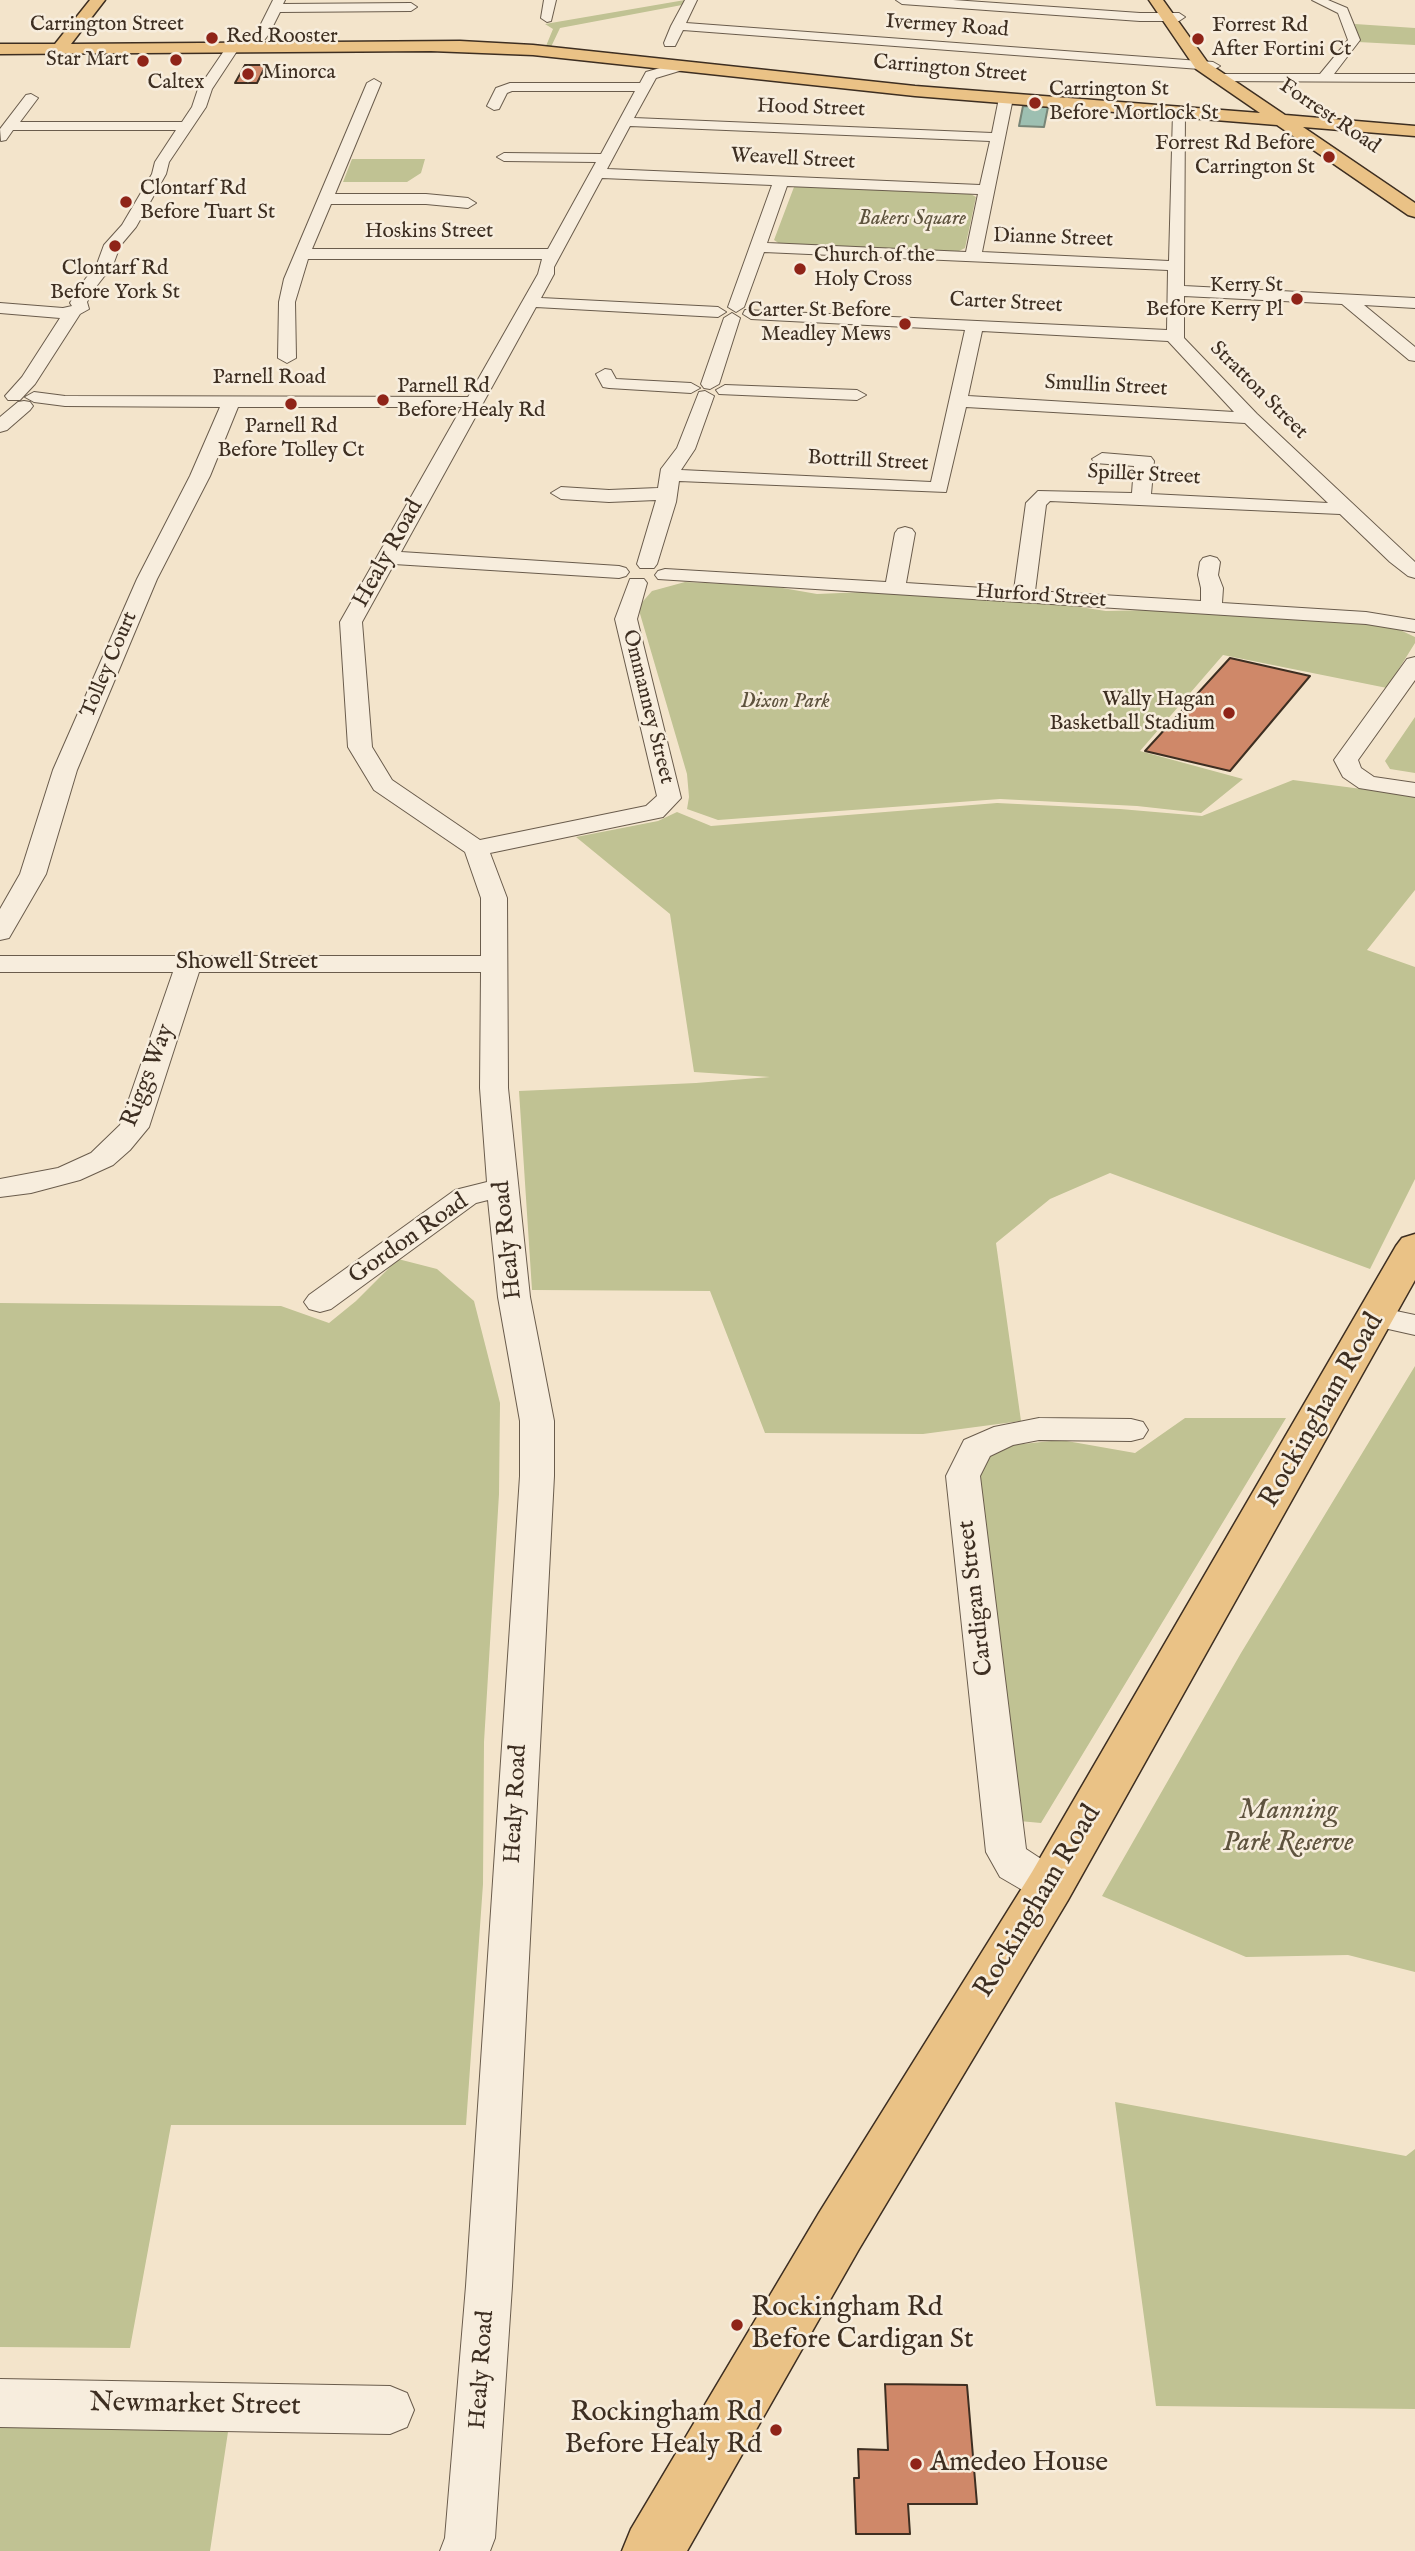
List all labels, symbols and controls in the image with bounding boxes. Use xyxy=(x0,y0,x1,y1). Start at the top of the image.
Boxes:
street label: Ivermey Road xyxy=(885,10,1009,44)
street label: Carrington Street xyxy=(30,13,184,39)
place label: Forrest Rd After Fortini Ct xyxy=(1212,14,1352,64)
place label: Red Rooster xyxy=(226,25,338,51)
marker: Red Rooster xyxy=(204,30,220,46)
marker: Forrest Rd After Fortini Ct xyxy=(1190,31,1206,47)
place label: Star Mart xyxy=(46,48,129,74)
street label: Carrington Street xyxy=(872,51,1028,89)
marker: Caltex xyxy=(168,52,184,68)
marker: Star Mart xyxy=(135,53,151,69)
place label: Minorca xyxy=(262,61,336,87)
marker: Minorca xyxy=(240,66,256,82)
place label: Caltex xyxy=(148,71,204,97)
street label: Forrest Road xyxy=(1274,74,1384,160)
place label: Carrington St Before Mortlock St xyxy=(1049,78,1219,128)
street label: Hood Street xyxy=(756,95,866,123)
marker: Carrington St Before Mortlock St xyxy=(1027,95,1043,111)
place label: Forrest Rd Before Carrington St xyxy=(1155,132,1315,182)
street label: Weavell Street xyxy=(730,144,856,176)
marker: Forrest Rd Before Carrington St xyxy=(1321,149,1337,165)
place label: Clontarf Rd Before Tuart St xyxy=(140,177,275,227)
marker: Clontarf Rd Before Tuart St xyxy=(118,194,134,210)
park label: Bakers Square xyxy=(858,207,966,233)
street label: Hoskins Street xyxy=(365,220,493,246)
street label: Dianne Street xyxy=(992,224,1114,254)
marker: Clontarf Rd Before York St xyxy=(107,238,123,254)
place label: Church of the Holy Cross xyxy=(814,244,935,294)
place label: Clontarf Rd Before York St xyxy=(50,257,180,307)
marker: Church of the Holy Cross xyxy=(792,261,808,277)
place label: Kerry St Before Kerry Pl xyxy=(1146,274,1283,324)
street label: Carter Street xyxy=(949,288,1063,320)
marker: Kerry St Before Kerry Pl xyxy=(1289,291,1305,307)
place label: Carter St Before Meadley Mews xyxy=(748,299,891,349)
marker: Carter St Before Meadley Mews xyxy=(897,316,913,332)
street label: Stratton Street xyxy=(1204,337,1312,445)
street label: Parnell Road xyxy=(212,366,326,392)
street label: Smullin Street xyxy=(1044,371,1168,403)
place label: Parnell Rd Before Healy Rd xyxy=(397,375,545,425)
marker: Parnell Rd Before Healy Rd xyxy=(375,392,391,408)
marker: Parnell Rd Before Tolley Ct xyxy=(283,396,299,412)
place label: Parnell Rd Before Tolley Ct xyxy=(217,415,365,465)
street label: Bottrill Street xyxy=(807,446,929,478)
street label: Spiller Street xyxy=(1087,460,1201,492)
street label: Healy Road xyxy=(347,495,431,613)
street label: Hurford Street xyxy=(975,580,1107,614)
street label: Tolley Court xyxy=(76,608,144,722)
street label: Ommanney Street xyxy=(616,627,678,787)
place label: Wally Hagan Basketball Stadium xyxy=(1049,688,1215,738)
park label: Dixon Park xyxy=(740,690,830,716)
marker: Wally Hagan Basketball Stadium xyxy=(1221,705,1237,721)
street label: Showell Street xyxy=(176,949,318,977)
street label: Riggs Way xyxy=(116,1021,182,1131)
street label: Healy Road xyxy=(488,1179,530,1301)
street label: Gordon Road xyxy=(344,1188,474,1292)
street label: Rockingham Road xyxy=(1254,1308,1392,1514)
street label: Cardigan Street xyxy=(953,1519,1001,1677)
street label: Healy Road xyxy=(499,1744,535,1864)
park label: Manning Park Reserve xyxy=(1222,1795,1354,1861)
street label: Rockingham Road xyxy=(968,1800,1110,2004)
place label: Rockingham Rd Before Cardigan St xyxy=(751,2292,974,2358)
street label: Healy Road xyxy=(464,2310,502,2430)
marker: Rockingham Rd Before Cardigan St xyxy=(729,2317,745,2333)
street label: Newmarket Street xyxy=(89,2387,301,2425)
place label: Rockingham Rd Before Healy Rd xyxy=(564,2397,762,2463)
marker: Rockingham Rd Before Healy Rd xyxy=(768,2422,784,2438)
place label: Amedeo House xyxy=(930,2447,1108,2481)
marker: Amedeo House xyxy=(908,2456,924,2472)

